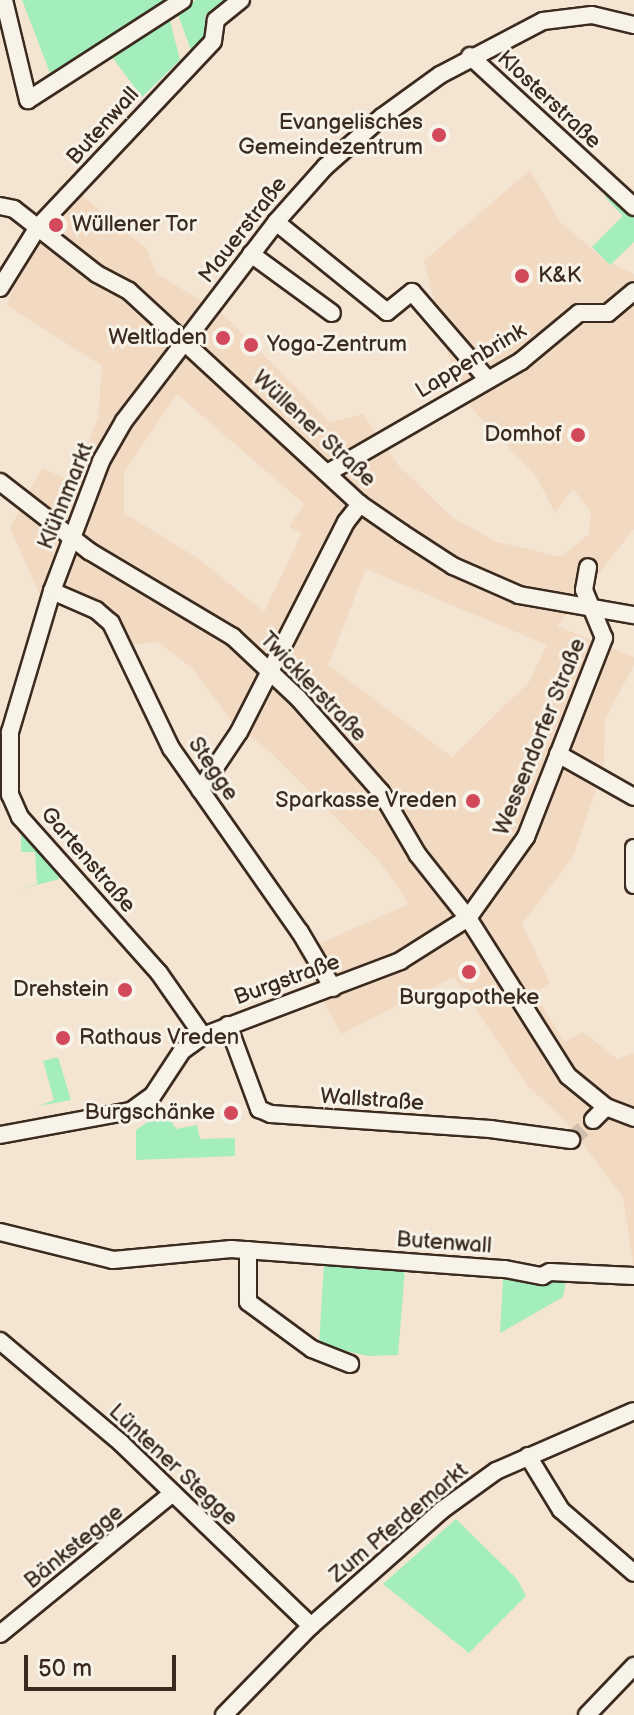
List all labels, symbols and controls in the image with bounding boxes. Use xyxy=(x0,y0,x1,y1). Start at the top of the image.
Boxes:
street label: Klosterstraße xyxy=(492,45,606,155)
street label: Butenwall xyxy=(61,82,145,170)
place label: Evangelisches Gemeindezentrum xyxy=(238,109,423,160)
marker: Evangelisches Gemeindezentrum xyxy=(430,126,448,144)
street label: Mauerstraße xyxy=(193,172,293,288)
place label: Wüllener Tor xyxy=(72,212,197,238)
marker: Wüllener Tor xyxy=(47,216,65,234)
place label: K&K xyxy=(538,263,581,289)
marker: K&K xyxy=(513,267,531,285)
street label: Lappenbrink xyxy=(411,318,531,404)
place label: Weltladen xyxy=(108,325,207,351)
marker: Weltladen xyxy=(214,329,232,347)
place label: Yoga-Zentrum xyxy=(267,332,407,358)
marker: Yoga-Zentrum xyxy=(242,336,260,354)
street label: Wüllener Straße xyxy=(247,365,381,493)
place label: Domhof xyxy=(484,422,562,448)
marker: Domhof xyxy=(569,426,587,444)
street label: Klühnmarkt xyxy=(33,439,99,553)
street label: Twicklerstraße xyxy=(254,627,372,747)
street label: Wessendorfer Straße xyxy=(488,635,592,839)
street label: Stegge xyxy=(182,732,244,806)
place label: Sparkasse Vreden xyxy=(275,788,457,814)
marker: Sparkasse Vreden xyxy=(464,792,482,810)
street label: Gartenstraße xyxy=(35,802,141,918)
street label: Burgstraße xyxy=(231,949,343,1011)
marker: Burgapotheke xyxy=(460,963,478,981)
place label: Drehstein xyxy=(13,977,109,1003)
marker: Drehstein xyxy=(116,981,134,999)
place label: Burgapotheke xyxy=(399,985,539,1011)
place label: Rathaus Vreden xyxy=(79,1025,240,1051)
marker: Rathaus Vreden xyxy=(54,1029,72,1047)
street label: Wallstraße xyxy=(319,1083,425,1117)
place label: Burgschänke xyxy=(84,1100,215,1126)
marker: Burgschänke xyxy=(222,1104,240,1122)
street label: Butenwall xyxy=(395,1226,493,1260)
street label: Lüntener Stegge xyxy=(103,1398,243,1532)
street label: Zum Pferdemarkt xyxy=(325,1458,473,1588)
street label: Bänkstegge xyxy=(19,1499,129,1595)
scale bar xyxy=(28,1639,180,1689)
text: 50 m xyxy=(38,1654,92,1683)

